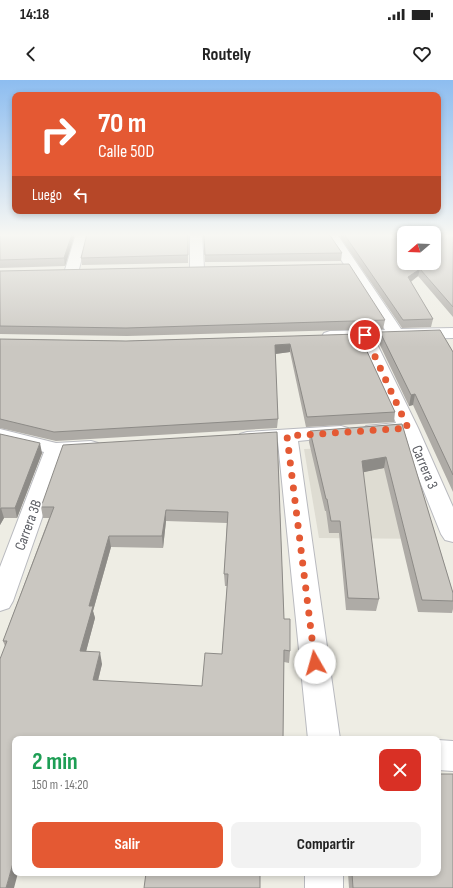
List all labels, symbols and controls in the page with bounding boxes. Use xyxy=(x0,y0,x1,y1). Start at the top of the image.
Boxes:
text: 14:18 xyxy=(20,5,49,24)
icon: back xyxy=(20,43,42,65)
icon: heart xyxy=(411,43,433,65)
text: Routely xyxy=(202,44,251,65)
text: 70 m xyxy=(98,107,146,140)
icon: right xyxy=(32,108,84,160)
text: Calle 50D xyxy=(98,141,154,162)
icon: left xyxy=(70,184,92,206)
text: Luego xyxy=(32,186,62,205)
north arrow xyxy=(397,226,441,270)
map controls xyxy=(397,226,441,270)
pin xyxy=(348,318,382,352)
icon: arrive xyxy=(354,324,376,346)
street label: Carrera 3 xyxy=(407,442,442,492)
street label: Carrera 3B xyxy=(11,497,46,553)
position arrow xyxy=(294,642,336,684)
text: 2 min xyxy=(32,747,78,776)
button: close xyxy=(379,749,421,791)
text: 150 m · 14:20 xyxy=(32,777,88,793)
button: Salir xyxy=(32,822,223,868)
button: Compartir xyxy=(231,822,421,868)

